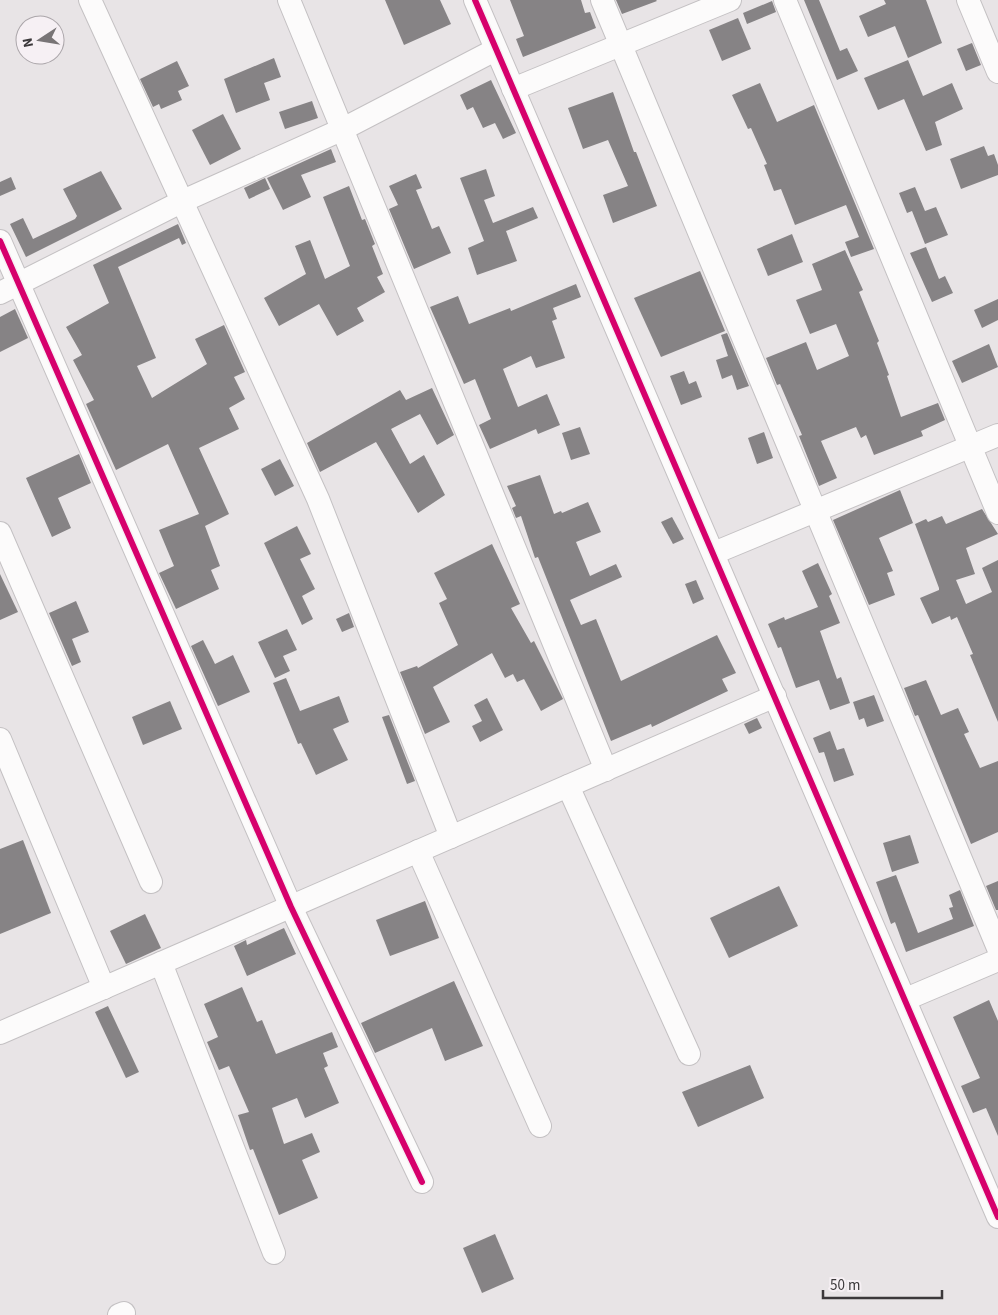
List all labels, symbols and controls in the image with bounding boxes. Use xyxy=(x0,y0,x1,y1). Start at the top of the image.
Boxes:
north arrow xyxy=(15,15,65,65)
text: N xyxy=(18,36,39,49)
scale bar xyxy=(823,1268,942,1300)
text: 50 m xyxy=(830,1275,860,1296)

